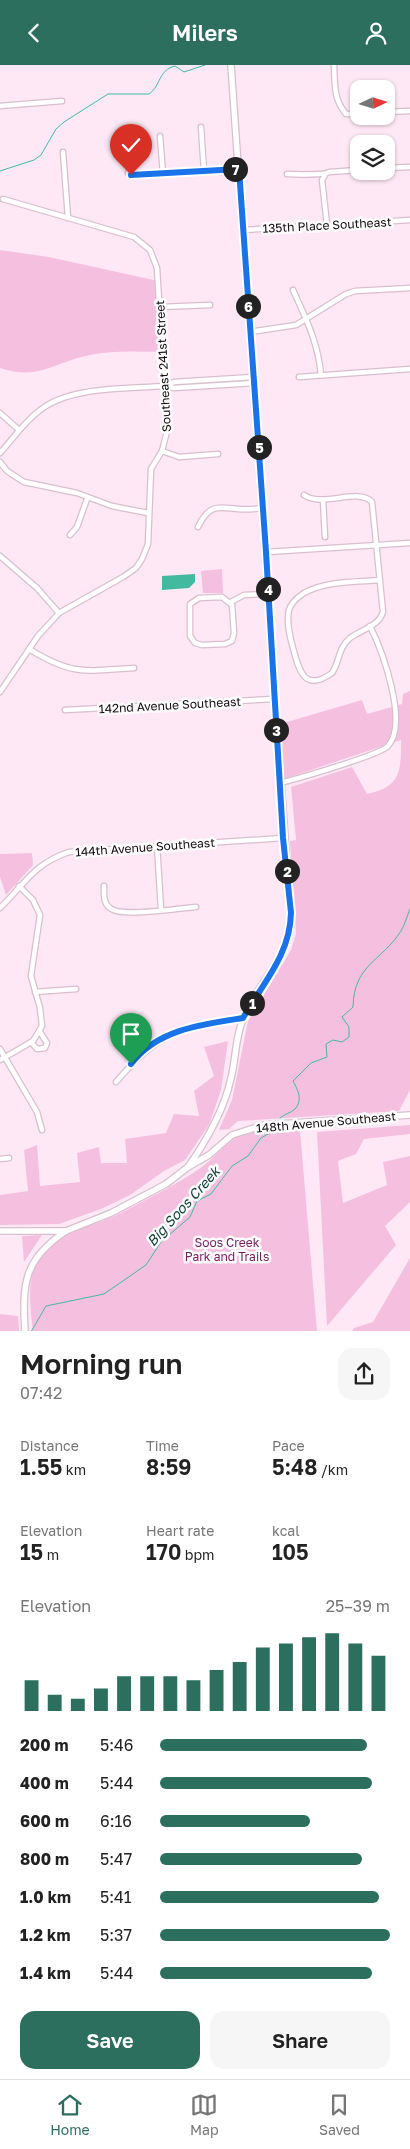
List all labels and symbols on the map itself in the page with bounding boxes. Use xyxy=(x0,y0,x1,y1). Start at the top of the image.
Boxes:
north arrow xyxy=(350,80,395,125)
pin xyxy=(110,124,152,175)
pin: 7 xyxy=(222,157,248,181)
street label: 135th Place Southeast xyxy=(262,214,392,236)
pin: 6 xyxy=(236,293,260,319)
street label: Southeast 241st Street xyxy=(152,300,174,432)
pin: 5 xyxy=(246,435,272,459)
pin: 4 xyxy=(256,577,280,601)
street label: 142nd Avenue Southeast xyxy=(98,694,242,716)
pin: 3 xyxy=(264,717,288,743)
street label: 144th Avenue Southeast xyxy=(75,835,216,859)
pin: 2 xyxy=(274,859,300,883)
pin: 1 xyxy=(240,991,264,1015)
pin xyxy=(110,1013,152,1064)
street label: 148th Avenue Southeast xyxy=(255,1108,397,1136)
water label: Big Soos Creek xyxy=(143,1161,224,1249)
park label: Soos Creek Park and Trails xyxy=(185,1235,269,1264)

